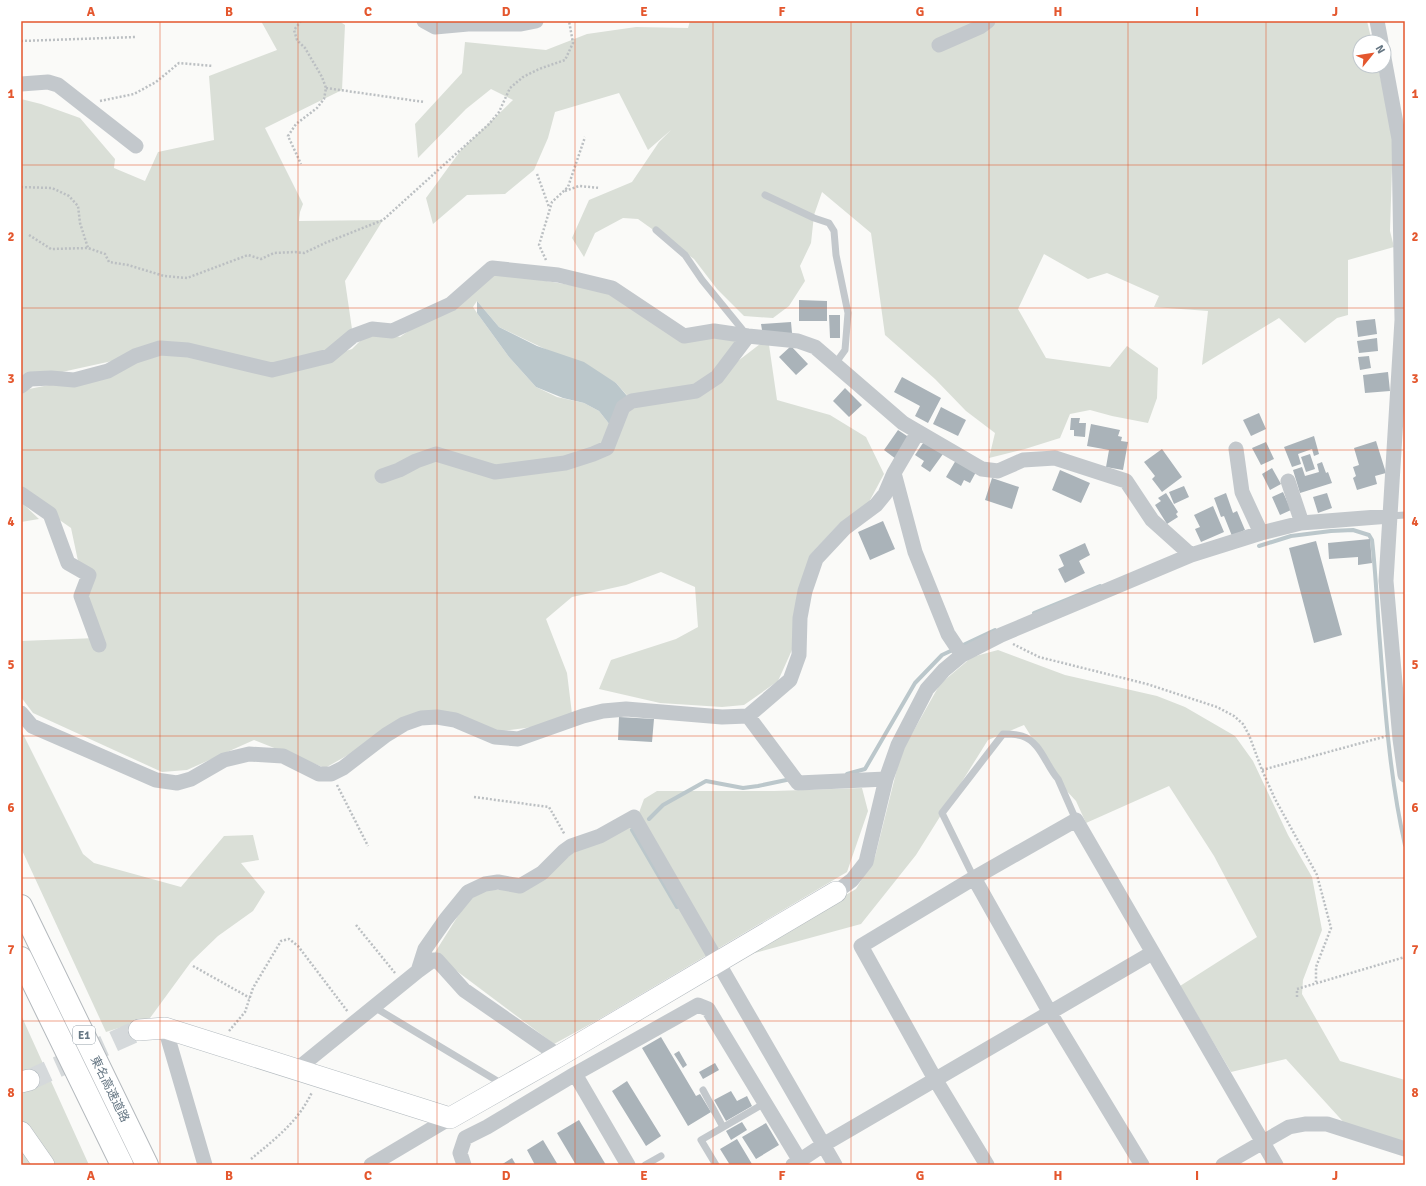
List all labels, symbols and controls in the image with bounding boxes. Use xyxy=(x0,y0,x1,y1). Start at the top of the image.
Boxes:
text: A xyxy=(87,4,96,20)
text: B xyxy=(225,4,233,20)
text: C xyxy=(364,4,372,20)
text: D xyxy=(502,4,511,20)
text: E xyxy=(640,4,648,20)
text: F xyxy=(779,4,786,20)
text: G xyxy=(916,4,924,20)
text: H xyxy=(1054,4,1062,20)
text: I xyxy=(1195,4,1199,20)
text: J xyxy=(1332,4,1338,20)
north arrow xyxy=(1352,34,1392,74)
text: N xyxy=(1373,43,1388,56)
text: 1 xyxy=(7,86,15,102)
text: 1 xyxy=(1411,86,1419,102)
text: 2 xyxy=(7,229,15,245)
text: 2 xyxy=(1411,229,1419,245)
text: 3 xyxy=(7,371,15,387)
text: 3 xyxy=(1411,371,1419,387)
text: 4 xyxy=(7,514,15,530)
text: 4 xyxy=(1411,514,1419,530)
text: 5 xyxy=(7,657,15,673)
text: 5 xyxy=(1411,657,1419,673)
text: 6 xyxy=(7,800,15,816)
text: 6 xyxy=(1411,800,1419,816)
text: 7 xyxy=(7,942,15,958)
text: 7 xyxy=(1411,942,1419,958)
road number: E1 xyxy=(73,1026,95,1044)
street label: 東名高速道路 xyxy=(87,1054,132,1125)
text: 8 xyxy=(7,1085,15,1101)
text: 8 xyxy=(1411,1085,1419,1101)
text: A xyxy=(87,1168,96,1184)
text: B xyxy=(225,1168,233,1184)
text: C xyxy=(364,1168,372,1184)
text: D xyxy=(502,1168,511,1184)
text: E xyxy=(640,1168,648,1184)
text: F xyxy=(779,1168,786,1184)
text: G xyxy=(916,1168,924,1184)
text: H xyxy=(1054,1168,1062,1184)
text: I xyxy=(1195,1168,1199,1184)
text: J xyxy=(1332,1168,1338,1184)

